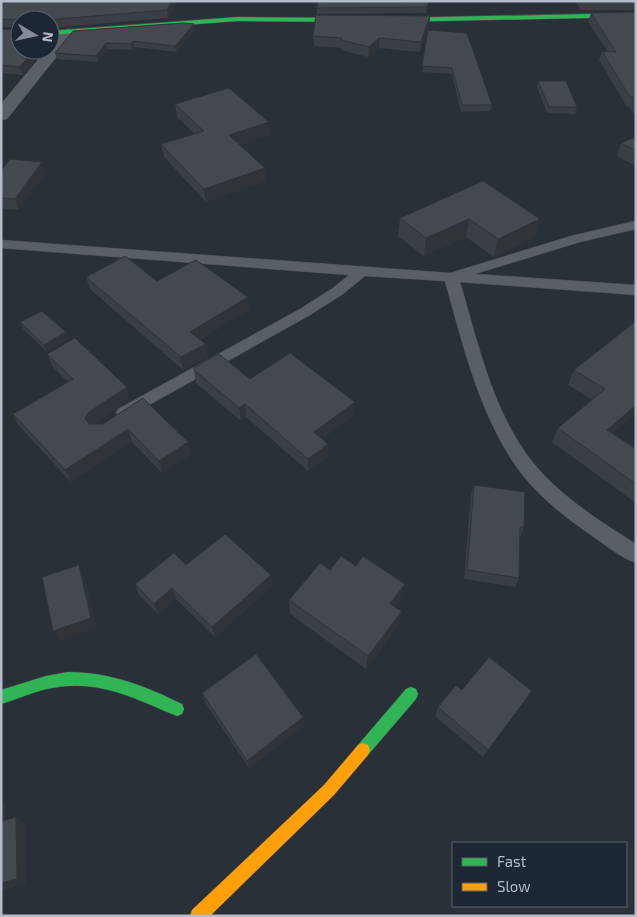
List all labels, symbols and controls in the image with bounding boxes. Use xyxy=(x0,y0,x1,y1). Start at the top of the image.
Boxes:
north arrow xyxy=(10,10,60,60)
text: N xyxy=(39,31,58,43)
legend xyxy=(452,842,627,907)
text: Fast xyxy=(497,852,527,870)
text: Slow xyxy=(497,877,531,895)

